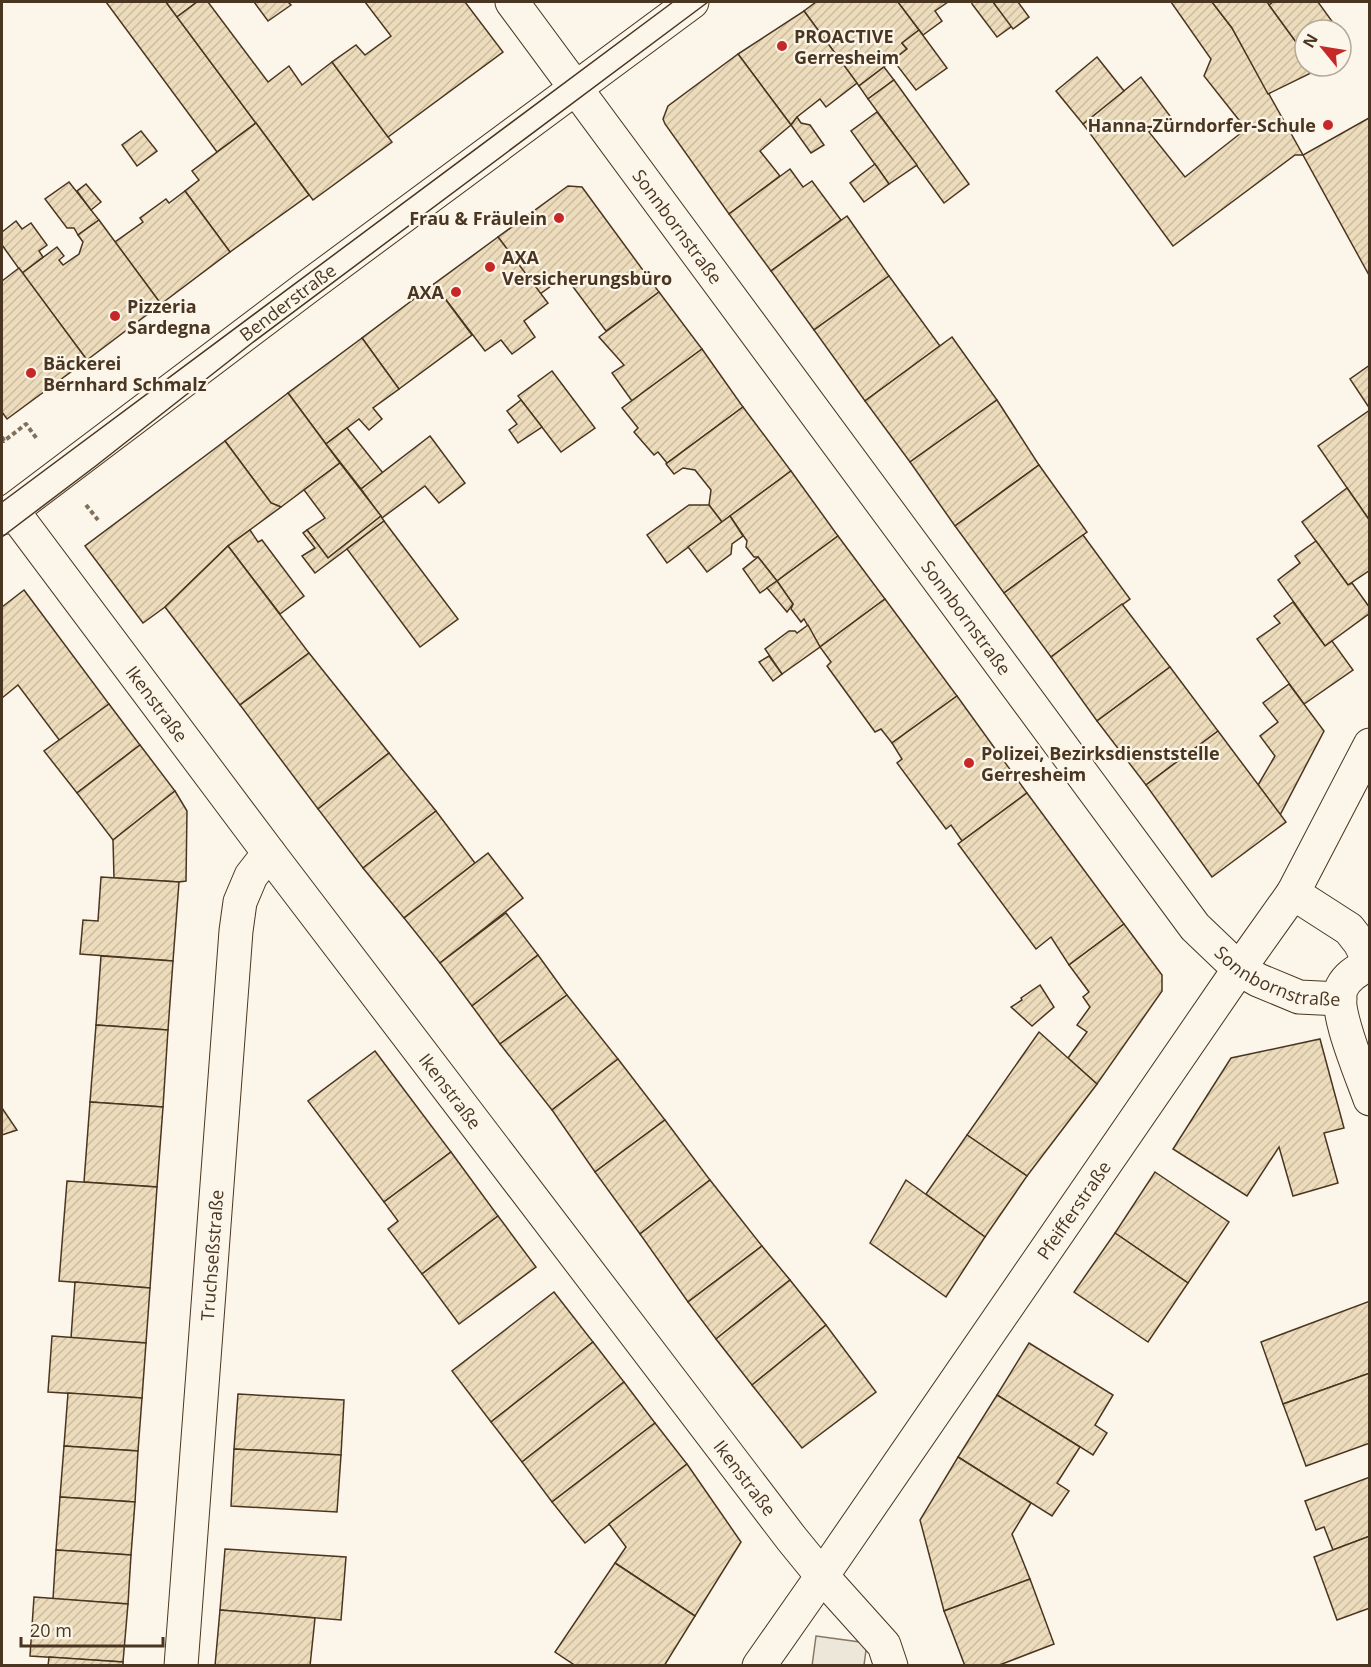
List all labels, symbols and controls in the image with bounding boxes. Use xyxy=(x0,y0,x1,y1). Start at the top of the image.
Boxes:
north arrow xyxy=(1293,18,1353,78)
place label: PROACTIVE Gerresheim xyxy=(794,24,899,69)
text: N xyxy=(1297,29,1323,52)
marker: PROACTIVE Gerresheim xyxy=(775,39,789,53)
place label: Hanna-Zürndorfer-Schule xyxy=(1088,113,1316,137)
marker: Hanna-Zürndorfer-Schule xyxy=(1321,118,1335,132)
street label: Sonnbornstraße xyxy=(627,164,728,289)
place label: Frau & Fräulein xyxy=(409,206,547,230)
marker: Frau & Fräulein xyxy=(552,211,566,225)
place label: AXA Versicherungsbüro xyxy=(502,245,672,290)
street label: Benderstraße xyxy=(234,258,341,346)
marker: AXA Versicherungsbüro xyxy=(483,260,497,274)
place label: AXA xyxy=(407,280,445,304)
marker: AXA xyxy=(449,285,463,299)
place label: Pizzeria Sardegna xyxy=(127,294,211,339)
marker: Pizzeria Sardegna xyxy=(108,309,122,323)
place label: Bäckerei Bernhard Schmalz xyxy=(43,351,207,396)
marker: Bäckerei Bernhard Schmalz xyxy=(24,366,38,380)
street label: Sonnbornstraße xyxy=(916,555,1017,680)
street label: Ikenstraße xyxy=(121,661,194,747)
place label: Polizei, Bezirksdienststelle Gerresheim xyxy=(981,741,1220,786)
marker: Polizei, Bezirksdienststelle Gerresheim xyxy=(962,756,976,770)
street label: Sonnbornstraße xyxy=(1210,940,1341,1011)
street label: Ikenstraße xyxy=(414,1048,487,1134)
street label: Pfeifferstraße xyxy=(1031,1156,1116,1264)
street label: Truchseßstraße xyxy=(195,1189,229,1322)
street label: Ikenstraße xyxy=(708,1435,782,1521)
scale bar xyxy=(21,1610,164,1648)
text: 20 m xyxy=(30,1618,72,1642)

